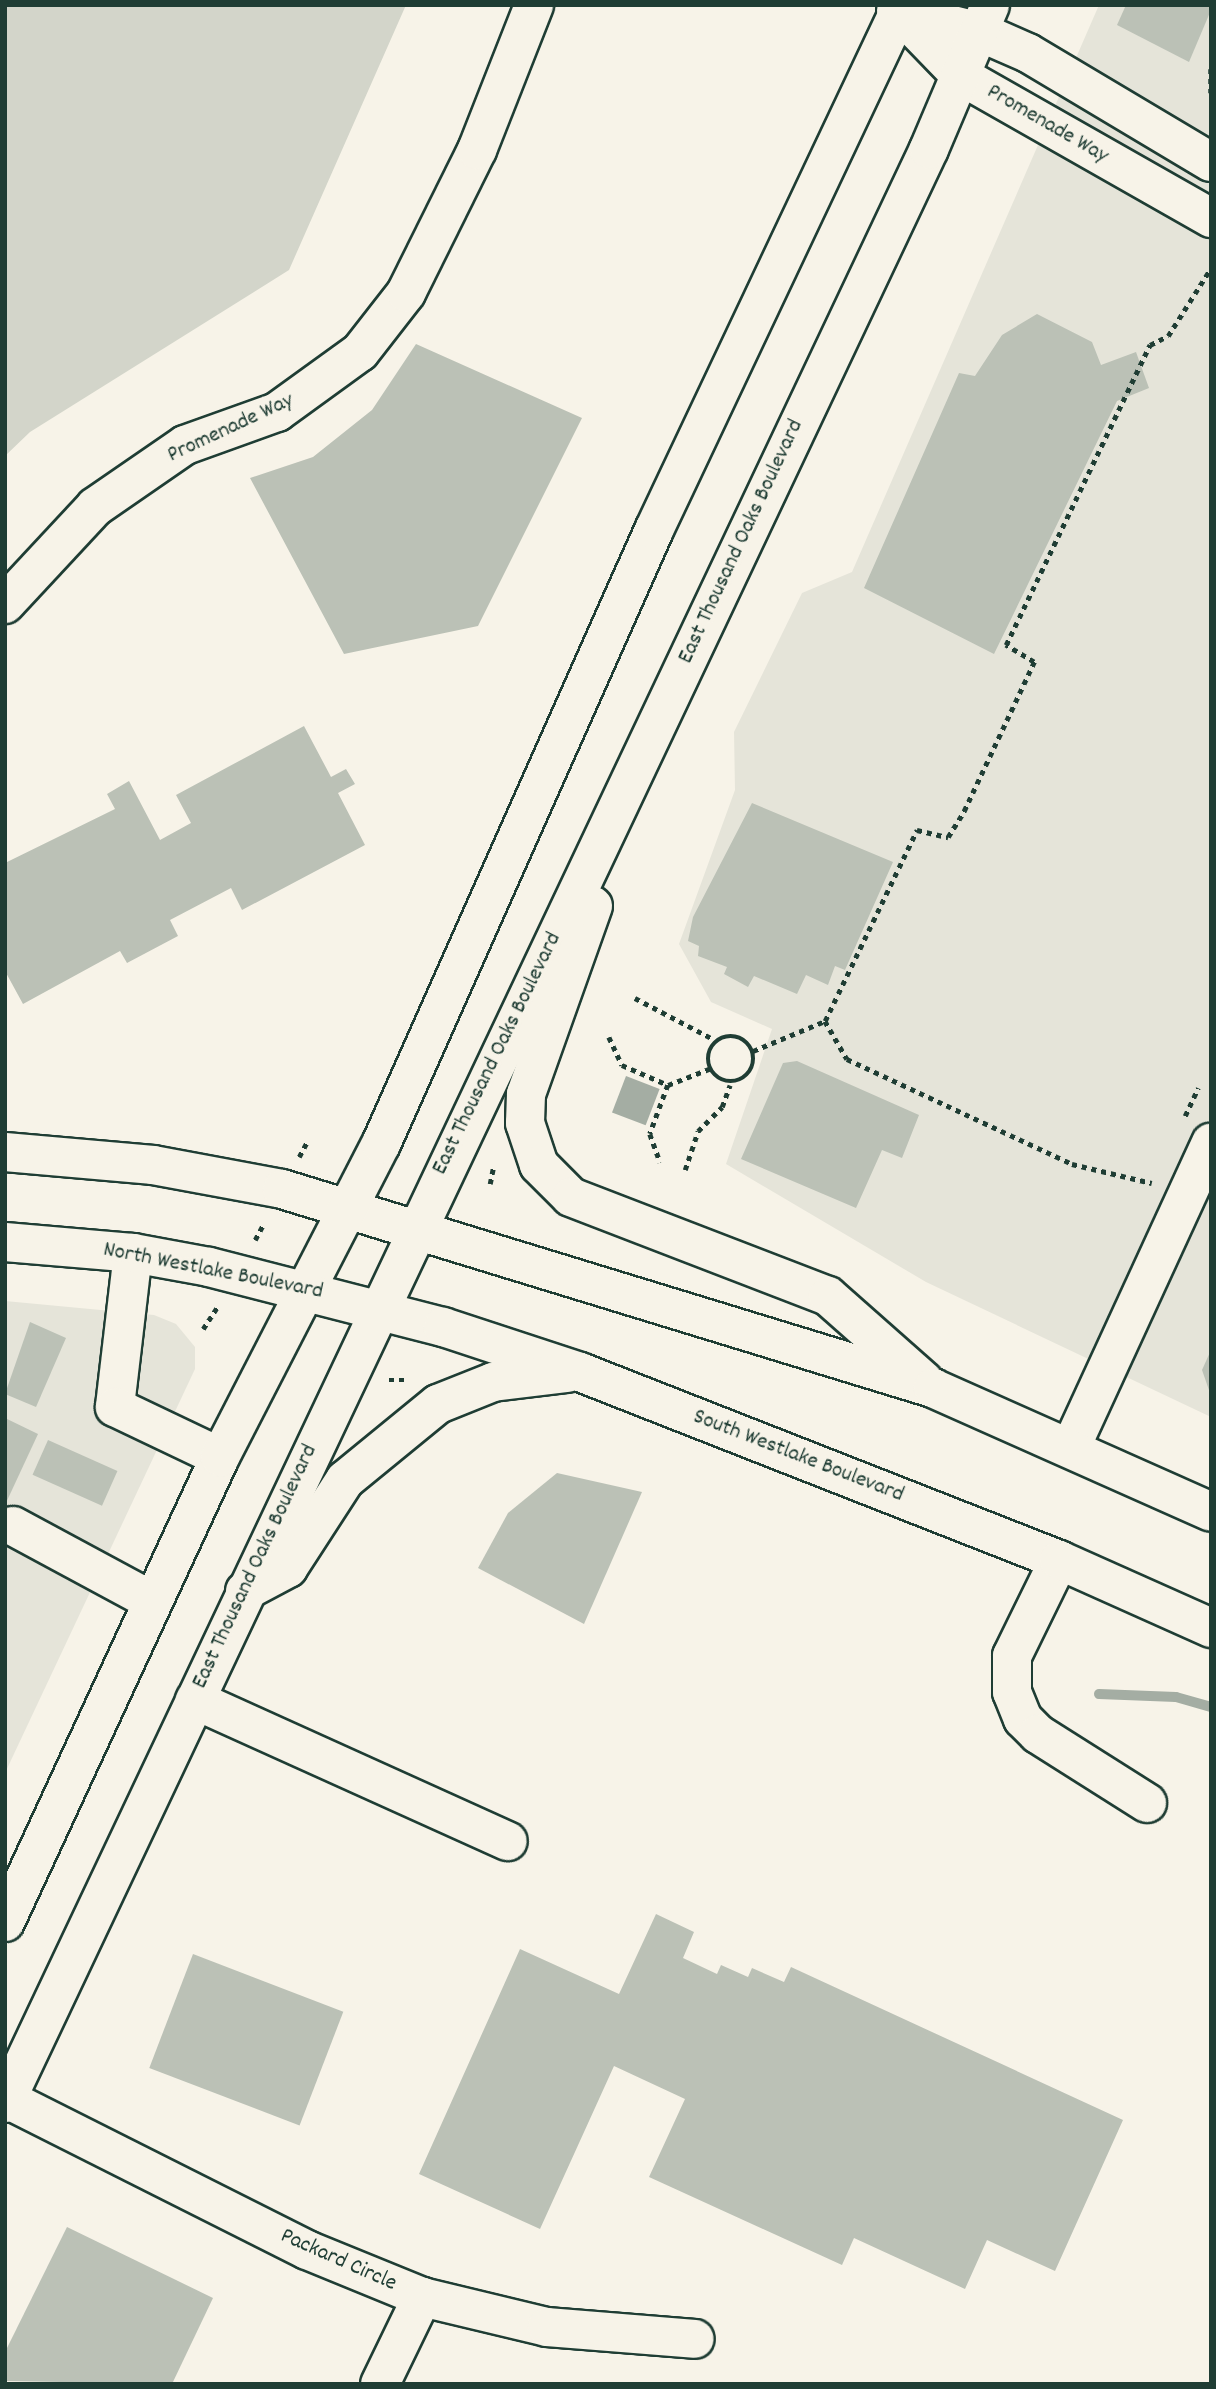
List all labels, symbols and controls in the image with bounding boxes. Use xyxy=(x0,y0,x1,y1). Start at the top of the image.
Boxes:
street label: Promenade Way xyxy=(981,79,1113,171)
street label: Promenade Way xyxy=(164,388,298,470)
street label: East Thousand Oaks Boulevard xyxy=(673,415,811,669)
street label: East Thousand Oaks Boulevard xyxy=(427,928,569,1180)
street label: North Westlake Boulevard xyxy=(101,1237,325,1307)
street label: South Westlake Boulevard xyxy=(689,1404,907,1510)
street label: East Thousand Oaks Boulevard xyxy=(187,1440,325,1694)
street label: Packard Circle xyxy=(276,2223,400,2299)

